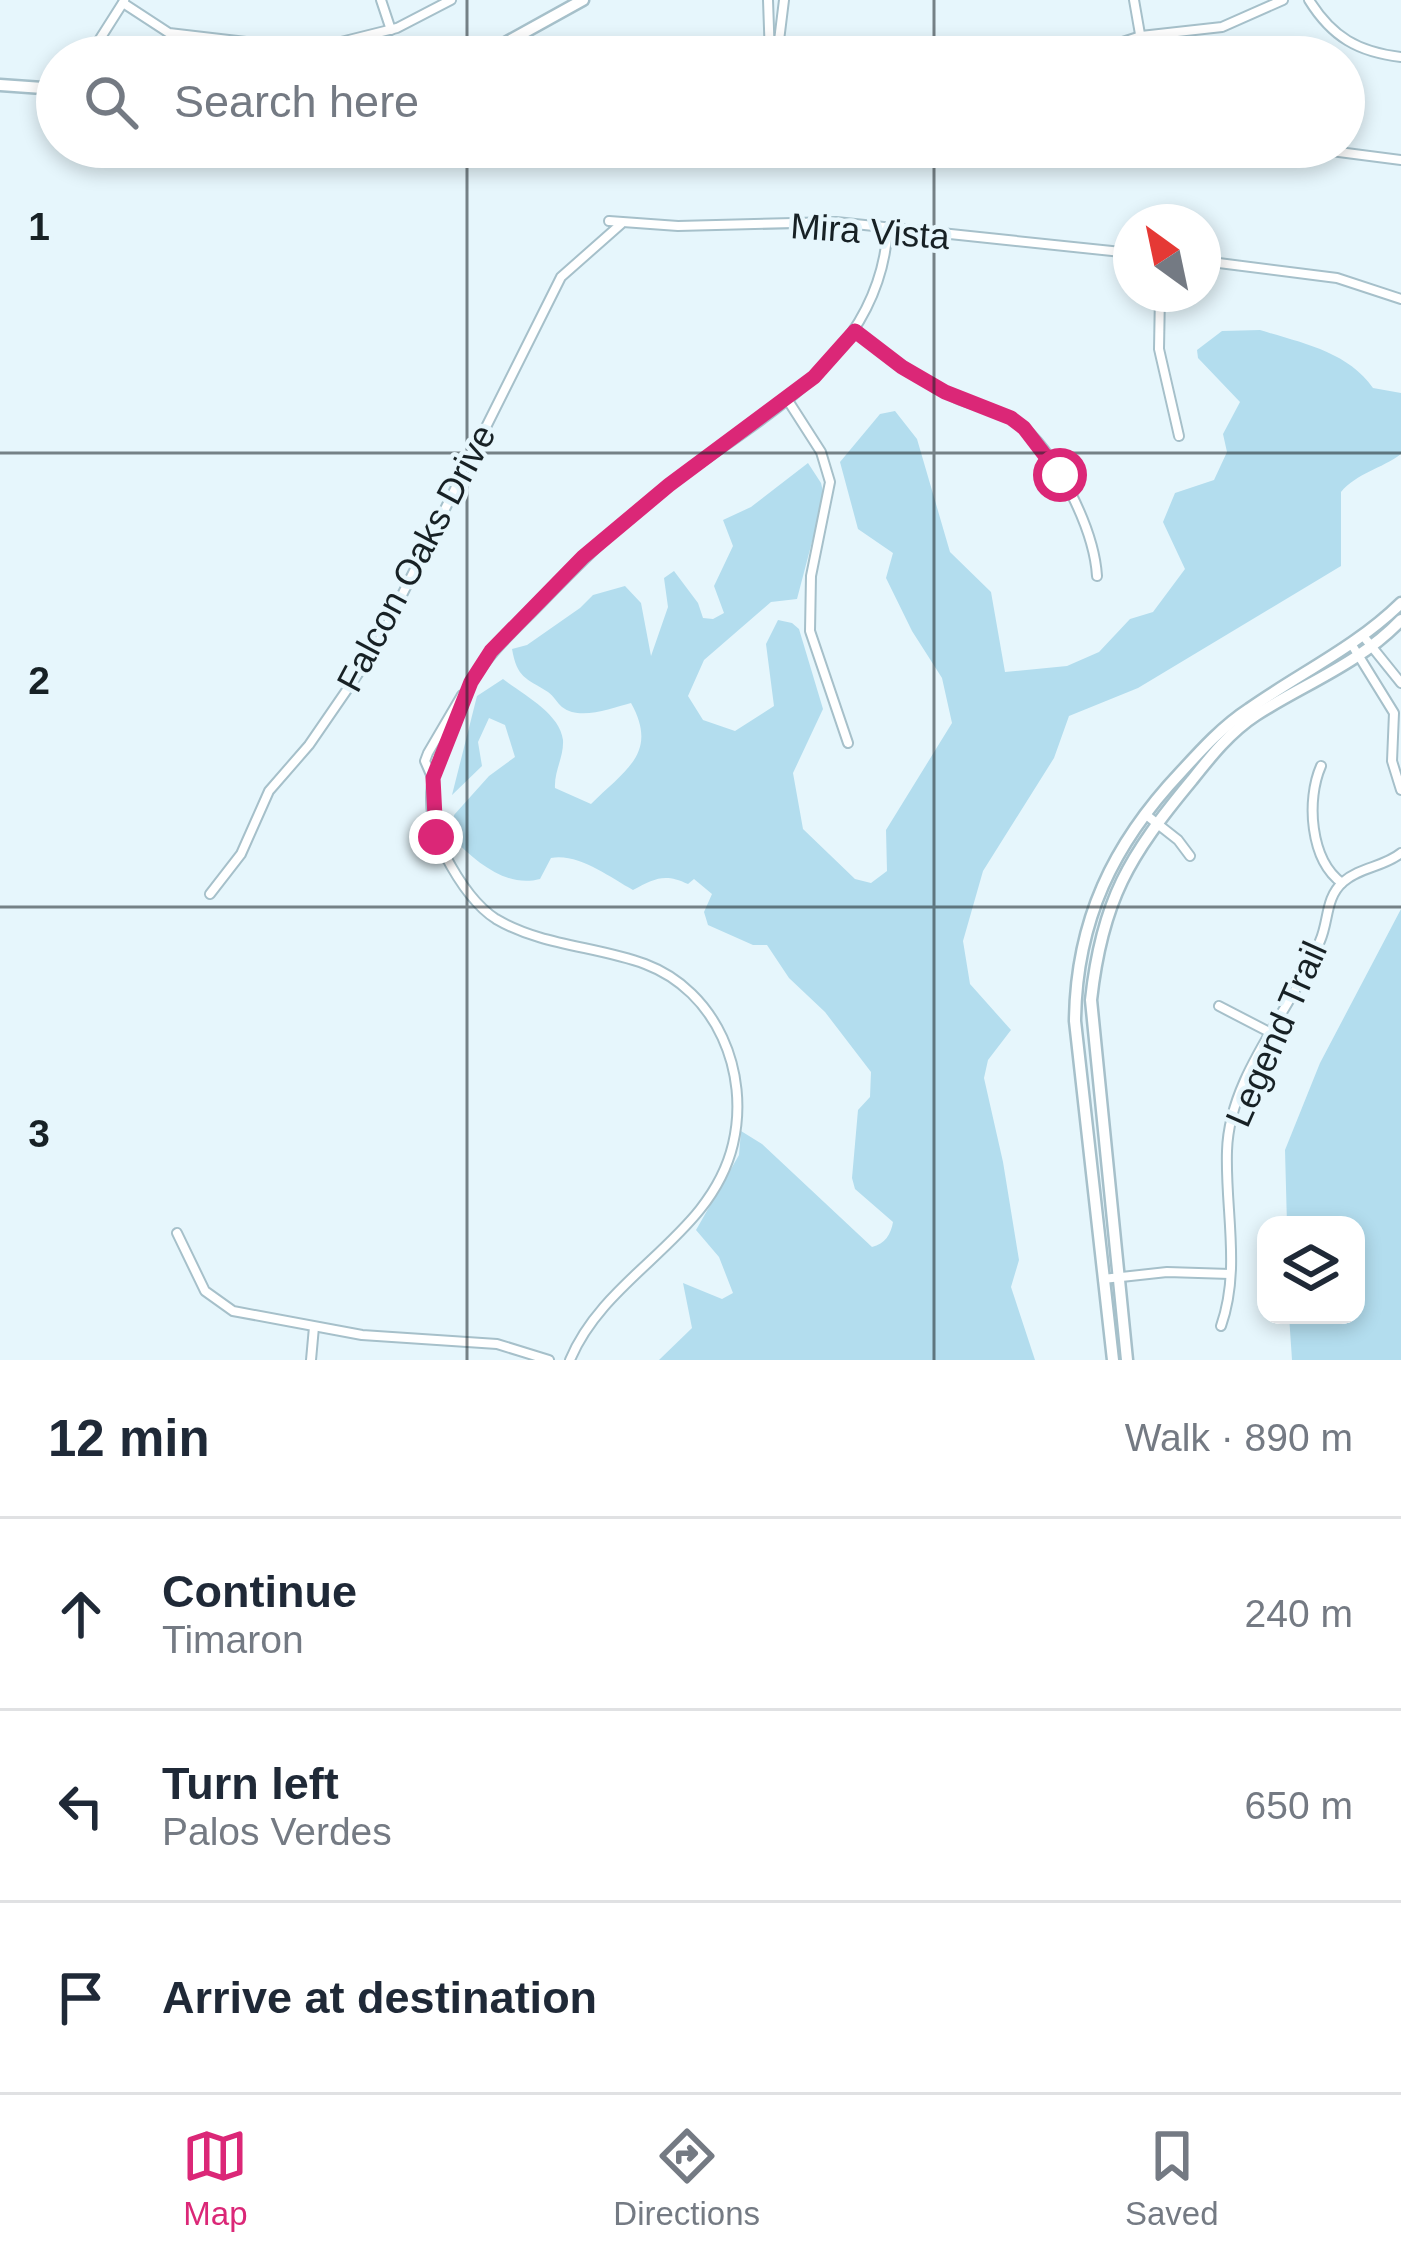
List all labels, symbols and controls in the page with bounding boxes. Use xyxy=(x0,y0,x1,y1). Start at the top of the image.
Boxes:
search box xyxy=(36,36,1365,168)
icon: search xyxy=(78,69,144,135)
text: Search here xyxy=(174,76,419,127)
north arrow xyxy=(1113,204,1221,312)
text: 1 xyxy=(28,205,50,248)
street label: Mira Vista xyxy=(789,205,952,257)
street label: Falcon Oaks Drive xyxy=(328,418,504,698)
route start xyxy=(1033,448,1087,502)
text: 2 xyxy=(28,659,50,702)
route end xyxy=(409,810,463,864)
street label: Legend Trail xyxy=(1217,935,1335,1133)
text: 3 xyxy=(28,1112,50,1155)
map controls xyxy=(1257,1216,1365,1324)
button: layers xyxy=(1257,1216,1365,1324)
text: 12 min xyxy=(48,1410,210,1467)
text: Walk · 890 m xyxy=(1125,1416,1353,1459)
text: Continue xyxy=(162,1566,357,1617)
icon: ahead xyxy=(48,1581,114,1647)
text: 240 m xyxy=(1245,1592,1353,1635)
text: Timaron xyxy=(162,1618,304,1661)
text: Turn left xyxy=(162,1758,339,1809)
icon: left xyxy=(48,1773,114,1839)
text: 650 m xyxy=(1245,1784,1353,1827)
text: Palos Verdes xyxy=(162,1810,392,1853)
icon: arrive xyxy=(48,1965,114,2031)
text: Arrive at destination xyxy=(162,1972,597,2023)
tab: Map xyxy=(182,2123,248,2233)
tab: Directions xyxy=(613,2123,760,2233)
tab: Saved xyxy=(1125,2123,1219,2233)

